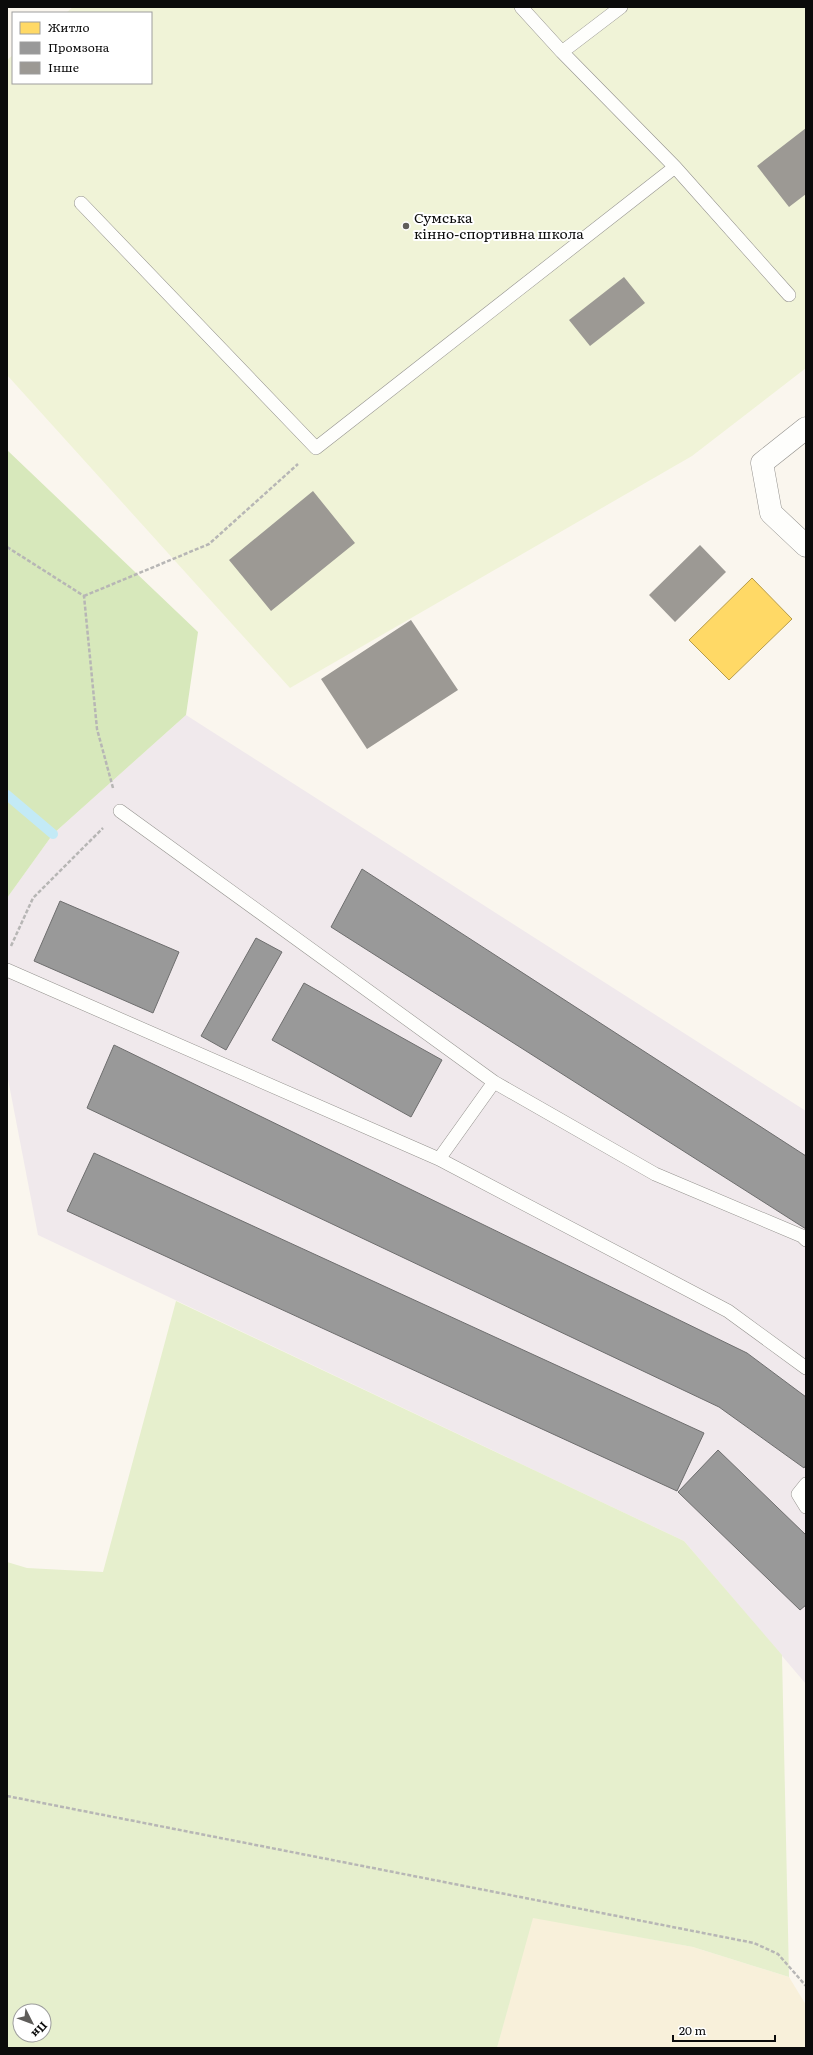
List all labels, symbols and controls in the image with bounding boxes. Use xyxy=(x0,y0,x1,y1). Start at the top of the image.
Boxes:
legend xyxy=(12,12,152,84)
text: Житло xyxy=(48,18,90,36)
text: Промзона xyxy=(48,38,110,56)
text: Інше xyxy=(48,58,79,76)
place label: Сумська кінно-спортивна школа xyxy=(414,207,584,243)
marker: Сумська кінно-спортивна школа xyxy=(401,221,411,231)
north arrow xyxy=(12,2003,52,2043)
scale bar xyxy=(673,2017,775,2043)
text: Пн xyxy=(28,2019,52,2042)
text: 20 m xyxy=(679,2021,706,2039)

